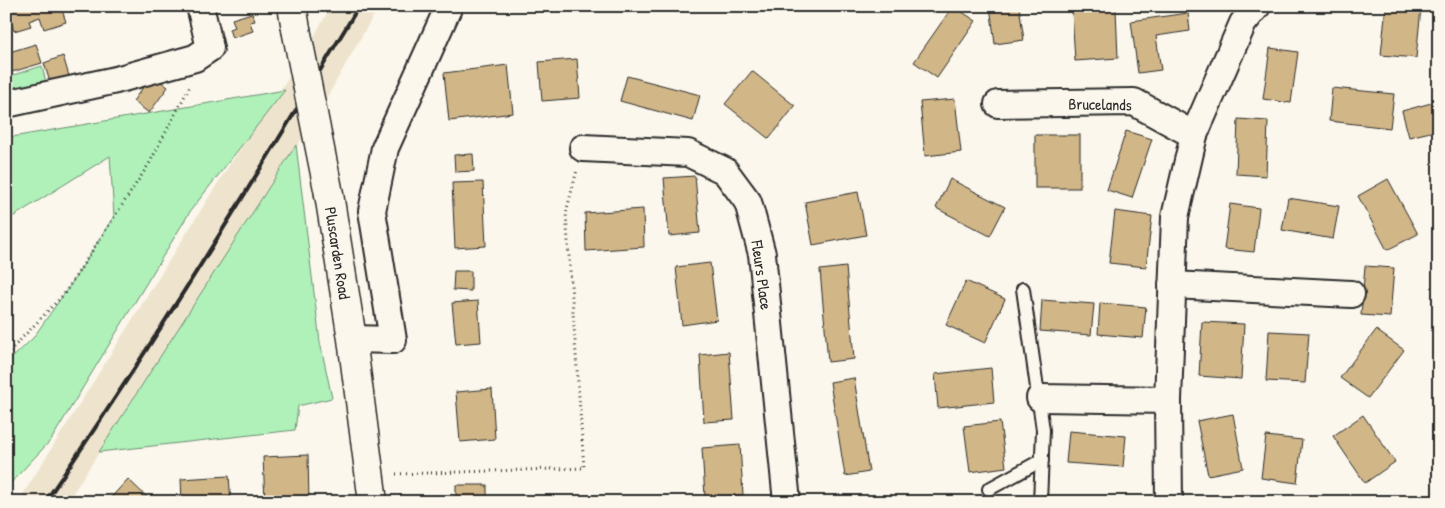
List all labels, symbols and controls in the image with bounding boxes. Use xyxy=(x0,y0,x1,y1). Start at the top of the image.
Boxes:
street label: Brucelands xyxy=(1068,92,1132,116)
street label: Pluscarden Road xyxy=(320,205,356,301)
street label: Fleurs Place xyxy=(746,238,778,312)

